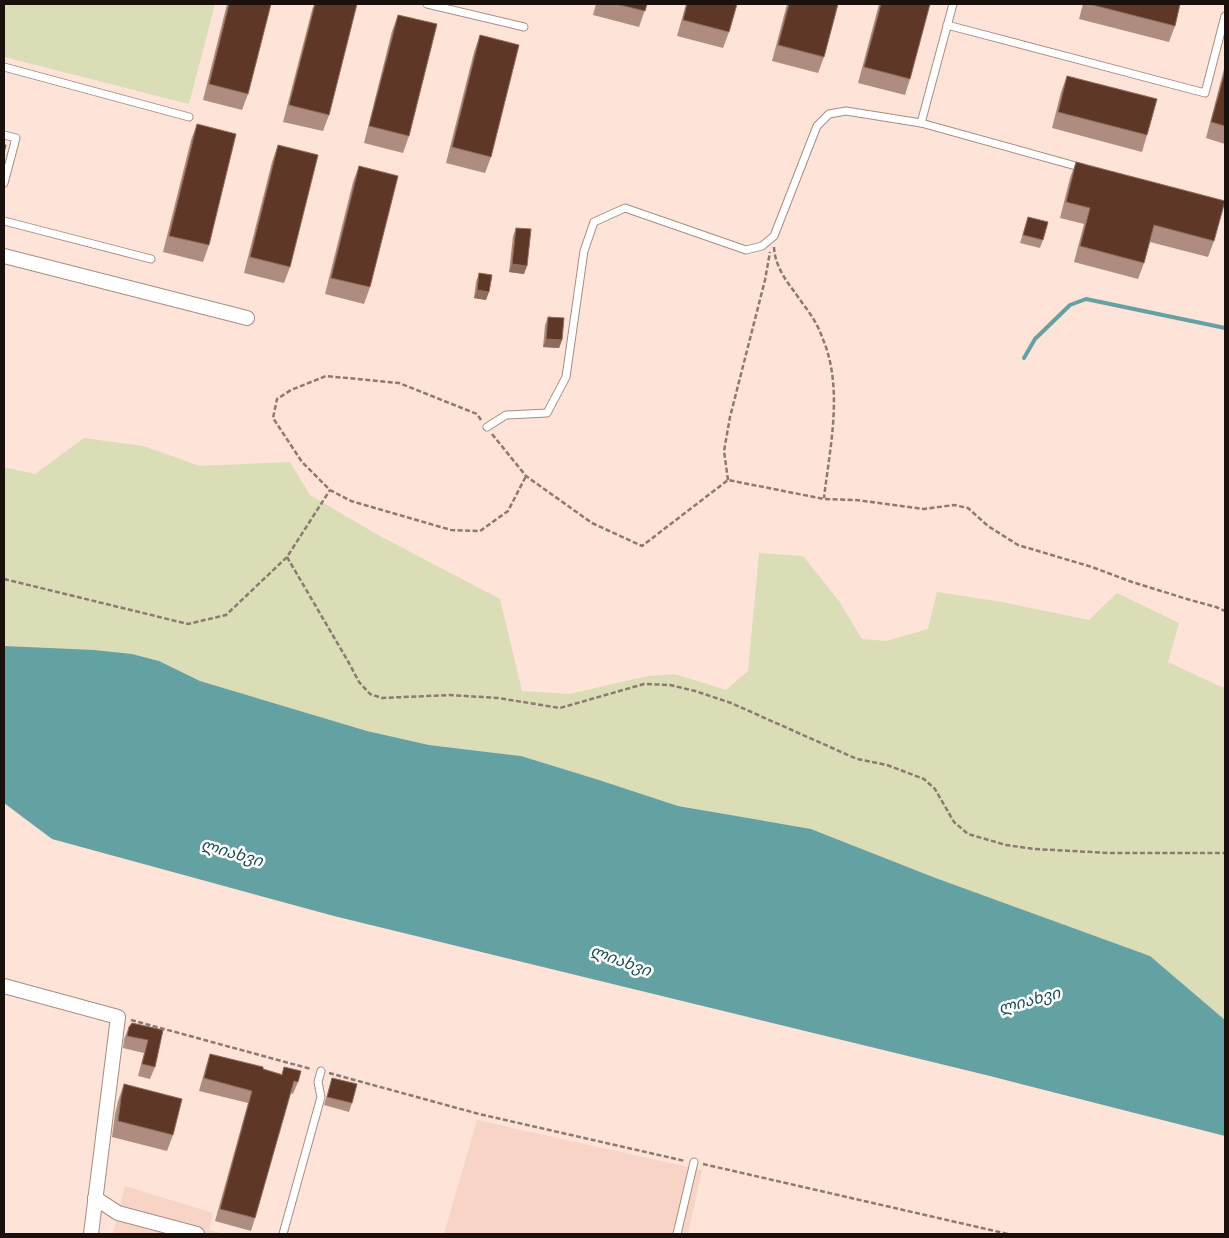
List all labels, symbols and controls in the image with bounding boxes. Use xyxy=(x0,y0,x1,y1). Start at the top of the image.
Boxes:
water label: ლიახვი xyxy=(199,835,266,871)
water label: ლიახვი xyxy=(588,941,655,980)
water label: ლიახვი xyxy=(996,983,1063,1018)

